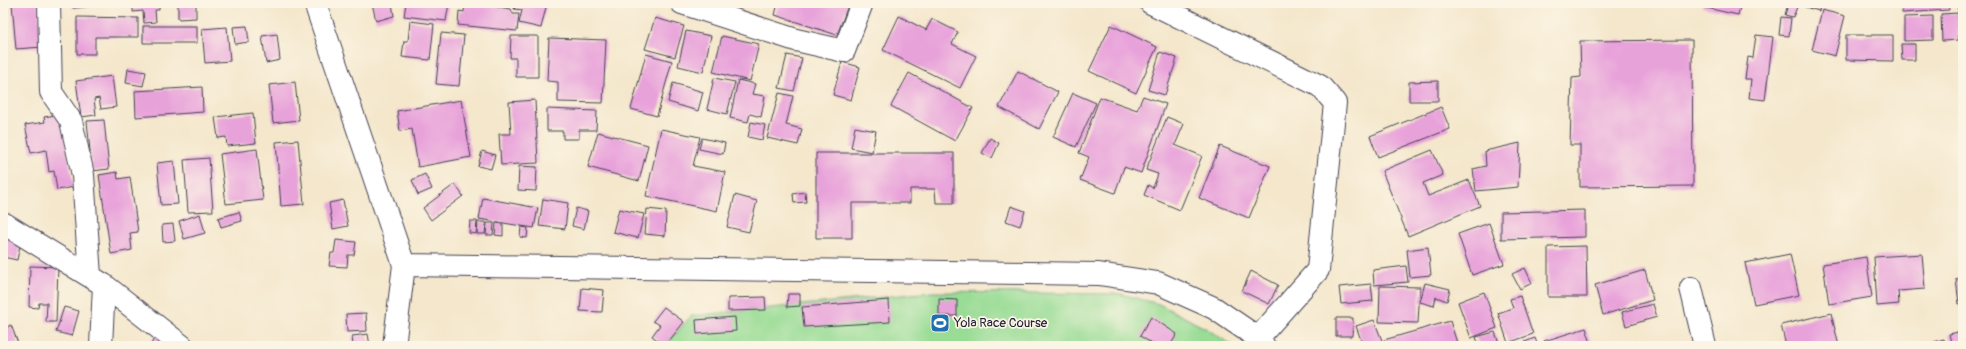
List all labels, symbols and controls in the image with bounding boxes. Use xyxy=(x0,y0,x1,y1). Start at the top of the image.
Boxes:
sports icon: Yola Race Course xyxy=(929,312,951,334)
place label: Yola Race Course xyxy=(953,315,1048,331)

